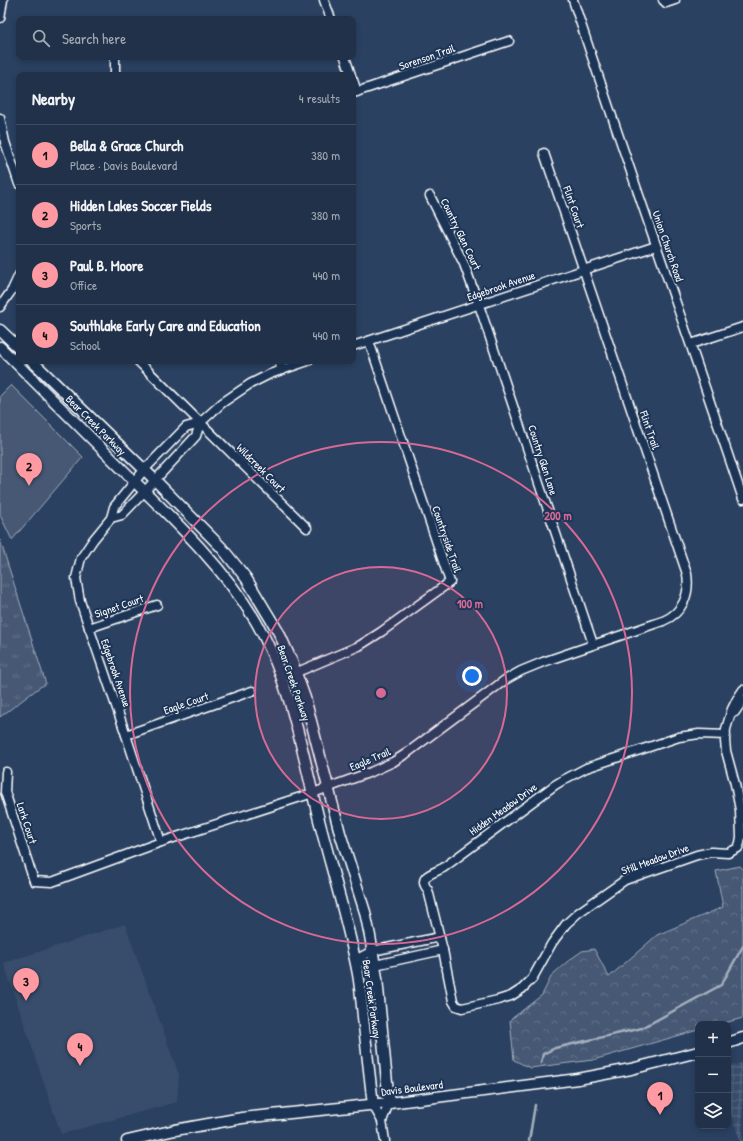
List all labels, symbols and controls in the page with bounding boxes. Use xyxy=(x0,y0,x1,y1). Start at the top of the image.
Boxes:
search box xyxy=(16,16,356,60)
icon: search xyxy=(30,27,52,49)
text: Search here xyxy=(62,28,126,49)
street label: Sorenson Trail xyxy=(397,41,457,73)
text: Nearby xyxy=(32,87,75,110)
text: 4 results xyxy=(299,89,340,107)
text: Bella & Grace Church xyxy=(70,135,183,156)
text: 1 xyxy=(43,146,47,164)
text: 380 m xyxy=(311,146,340,164)
text: Place · Davis Boulevard xyxy=(70,156,177,174)
street label: Flint Court xyxy=(560,183,588,230)
text: Hidden Lakes Soccer Fields xyxy=(70,195,212,216)
street label: Country Glen Court xyxy=(438,196,484,272)
text: 2 xyxy=(42,206,48,224)
text: 380 m xyxy=(311,206,340,224)
street label: Union Church Road xyxy=(649,209,687,284)
text: Sports xyxy=(70,216,101,234)
text: Paul B. Moore xyxy=(70,255,144,276)
text: 3 xyxy=(42,266,48,284)
text: 440 m xyxy=(313,266,340,284)
street label: Edgebrook Avenue xyxy=(465,268,537,304)
text: Office xyxy=(70,276,97,294)
text: Southlake Early Care and Education xyxy=(70,315,261,336)
text: 4 xyxy=(43,326,47,344)
text: 440 m xyxy=(313,326,340,344)
text: School xyxy=(70,336,100,354)
street label: Bear Creek Parkway xyxy=(63,392,129,458)
street label: Flint Trail xyxy=(637,408,663,451)
street label: Country Glen Lane xyxy=(525,423,561,497)
street label: Wildcreek Court xyxy=(234,441,289,496)
pin: 2 xyxy=(16,453,42,486)
street label: Countryside Trail xyxy=(429,504,465,574)
text: 200 m xyxy=(544,507,572,524)
street label: Signet Court xyxy=(93,591,146,621)
text: 100 m xyxy=(457,595,483,612)
street label: Edgebrook Avenue xyxy=(98,637,134,709)
street label: Bear Creek Parkway xyxy=(274,643,314,723)
your location xyxy=(462,666,482,686)
centre of rings xyxy=(374,686,388,700)
street label: Eagle Court xyxy=(162,689,211,717)
street label: Eagle Trail xyxy=(347,744,393,774)
street label: Hidden Meadow Drive xyxy=(466,779,540,838)
street label: Lark Court xyxy=(14,801,40,846)
street label: Still Meadow Drive xyxy=(619,840,691,878)
street label: Bear Creek Parkway xyxy=(360,959,385,1040)
pin: 3 xyxy=(13,968,39,1001)
map controls xyxy=(695,1021,731,1129)
button: + xyxy=(695,1021,731,1057)
pin: 4 xyxy=(67,1033,93,1066)
button: − xyxy=(695,1057,731,1093)
street label: Davis Boulevard xyxy=(380,1077,444,1099)
pin: 1 xyxy=(647,1082,673,1115)
button: layers xyxy=(695,1093,731,1129)

